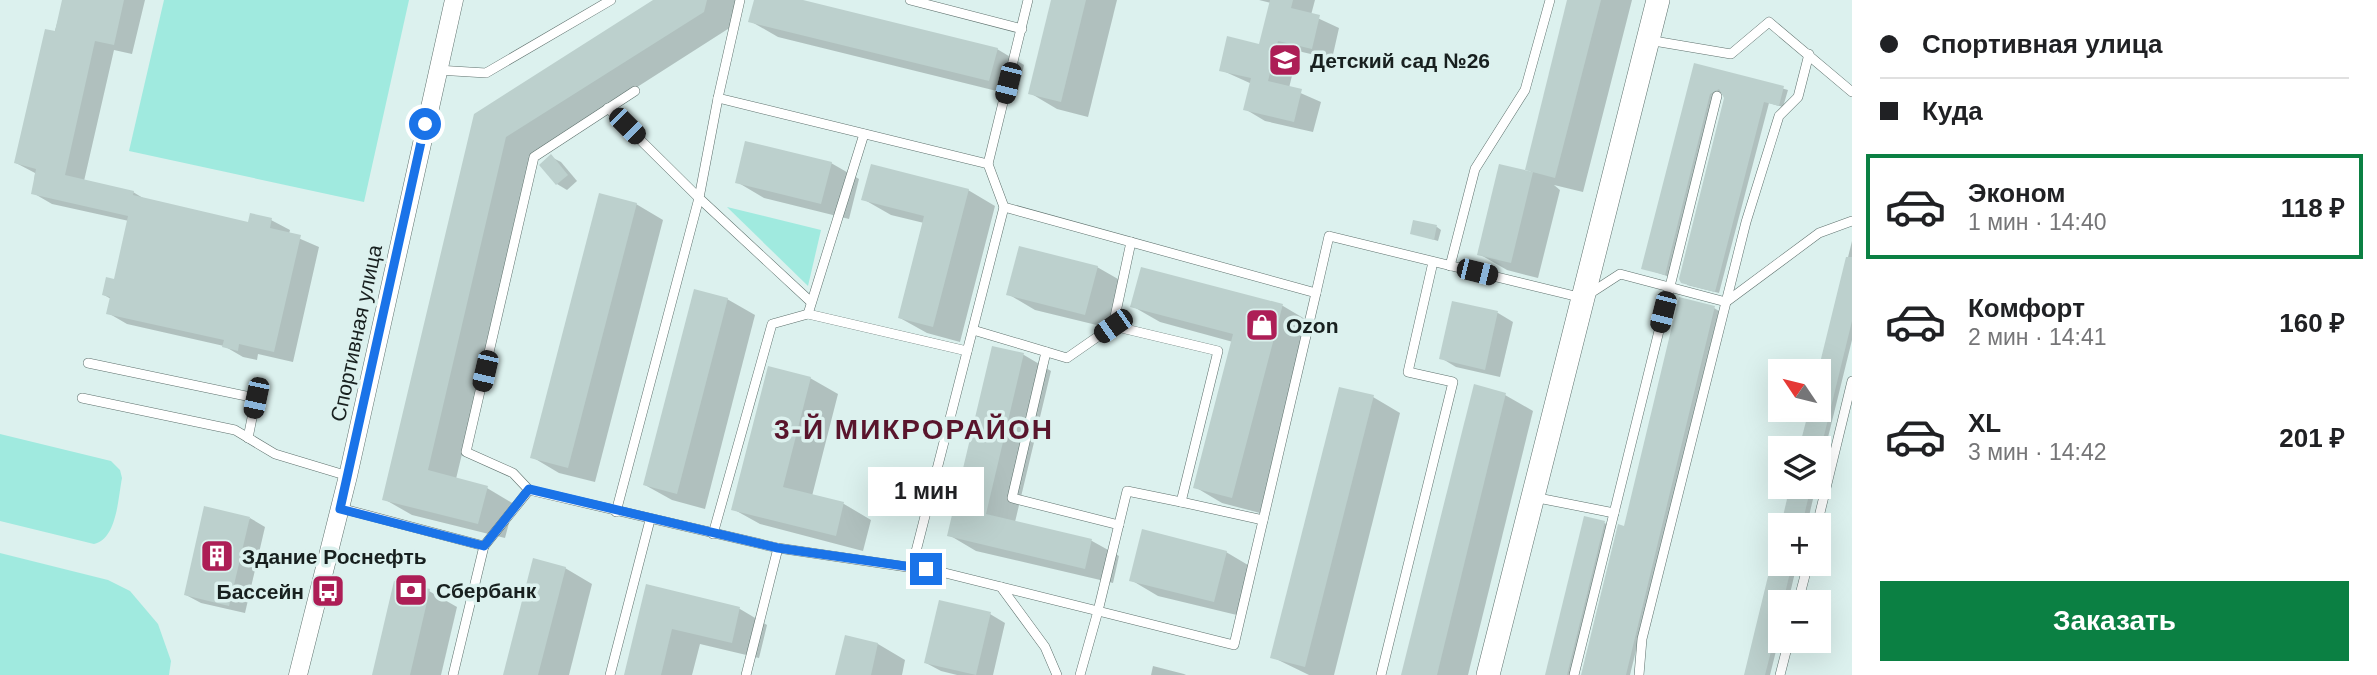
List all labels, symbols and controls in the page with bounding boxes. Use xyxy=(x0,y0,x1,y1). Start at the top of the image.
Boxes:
text: Спортивная улица xyxy=(1922,29,2163,59)
school or university icon: Детский сад №26 xyxy=(1266,41,1304,79)
place label: Детский сад №26 xyxy=(1310,49,1490,72)
car xyxy=(993,60,1024,106)
text: Куда xyxy=(1922,96,1983,126)
car xyxy=(605,104,650,148)
route start xyxy=(409,108,441,140)
icon: car xyxy=(1884,175,1947,238)
text: Эконом xyxy=(1968,178,2066,208)
text: 118 ₽ xyxy=(2281,193,2345,223)
text: 1 мин · 14:40 xyxy=(1968,209,2107,235)
street label: Спортивная улица xyxy=(326,242,386,424)
car xyxy=(1455,257,1500,287)
car xyxy=(1648,289,1679,335)
icon: car xyxy=(1884,290,1947,353)
text: Комфорт xyxy=(1968,293,2085,323)
car xyxy=(1090,305,1137,347)
shop icon: Ozon xyxy=(1243,306,1281,344)
text: 160 ₽ xyxy=(2279,308,2345,338)
place label: Ozon xyxy=(1286,314,1339,337)
text: 2 мин · 14:41 xyxy=(1968,324,2107,350)
car xyxy=(471,348,500,394)
north arrow xyxy=(1768,359,1830,422)
map controls xyxy=(1768,359,1831,653)
car xyxy=(242,375,271,421)
icon: car xyxy=(1884,405,1947,468)
text: XL xyxy=(1968,408,2001,438)
district label: 3-Й МИКРОРАЙОН xyxy=(774,413,1054,445)
text: 201 ₽ xyxy=(2279,423,2345,453)
button: layers xyxy=(1768,436,1831,499)
text: 3 мин · 14:42 xyxy=(1968,439,2107,465)
callout: 1 мин xyxy=(868,468,984,516)
text: 1 мин xyxy=(894,478,958,504)
button: + xyxy=(1768,513,1831,576)
building icon: Здание Роснефть xyxy=(198,537,236,575)
place label: Здание Роснефть xyxy=(242,545,427,568)
route end xyxy=(910,553,942,585)
bank icon: Сбербанк xyxy=(392,571,430,609)
bus stop icon: Бассейн xyxy=(309,572,347,610)
place label: Сбербанк xyxy=(436,579,537,602)
place label: Бассейн xyxy=(217,580,304,603)
button: Заказать xyxy=(1880,581,2349,661)
button: − xyxy=(1768,590,1831,653)

